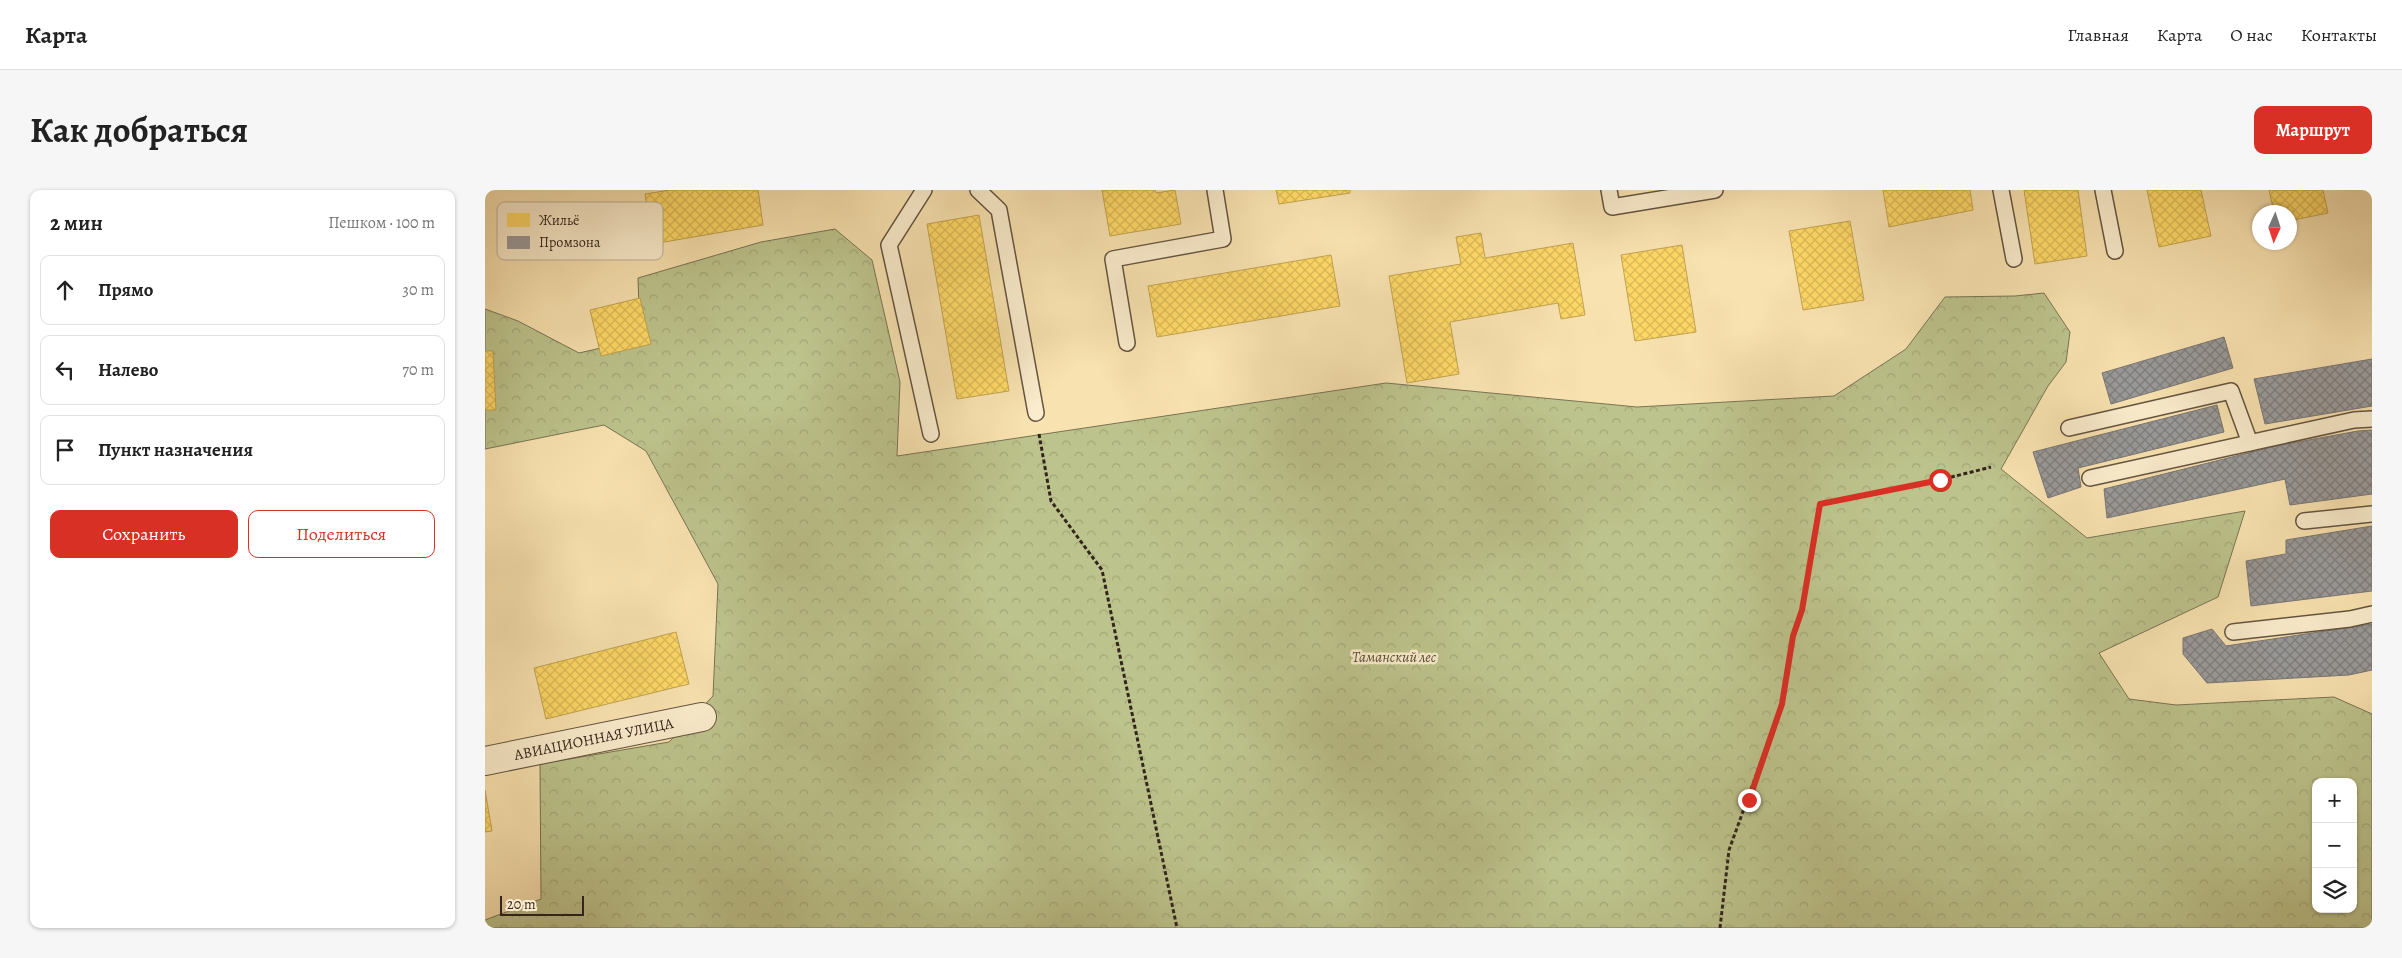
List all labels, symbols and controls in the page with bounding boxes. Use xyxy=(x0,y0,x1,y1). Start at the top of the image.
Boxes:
text: Карта xyxy=(25,19,87,51)
text: Главная xyxy=(2068,23,2129,47)
text: Карта xyxy=(2157,23,2202,47)
text: О нас xyxy=(2230,23,2273,47)
text: Контакты xyxy=(2301,23,2377,47)
text: Как добраться xyxy=(30,106,248,154)
button: Маршрут xyxy=(2254,106,2372,154)
legend xyxy=(497,202,663,260)
north arrow xyxy=(2252,205,2297,250)
text: 2 мин xyxy=(50,209,103,237)
text: Жильё xyxy=(539,211,579,230)
text: Пешком · 100 m xyxy=(328,212,435,234)
text: Промзона xyxy=(539,233,601,252)
icon: ahead xyxy=(51,276,79,304)
text: Прямо xyxy=(98,277,153,303)
text: 30 m xyxy=(402,279,434,301)
icon: left xyxy=(51,356,79,384)
text: Налево xyxy=(98,357,158,383)
text: 70 m xyxy=(402,359,434,381)
icon: arrive xyxy=(51,436,79,464)
text: Пункт назначения xyxy=(98,437,253,463)
route start xyxy=(1929,469,1952,492)
button: Сохранить xyxy=(50,510,238,558)
button: Поделиться xyxy=(248,510,435,558)
park label: Таманский лес xyxy=(1352,647,1437,667)
street label: АВИАЦИОННАЯ УЛИЦА xyxy=(511,713,675,765)
map controls xyxy=(2312,778,2357,913)
button: + xyxy=(2312,778,2357,823)
route end xyxy=(1738,789,1761,812)
button: − xyxy=(2312,823,2357,868)
button: layers xyxy=(2312,868,2357,913)
scale bar xyxy=(500,893,584,916)
text: 20 m xyxy=(507,895,536,914)

